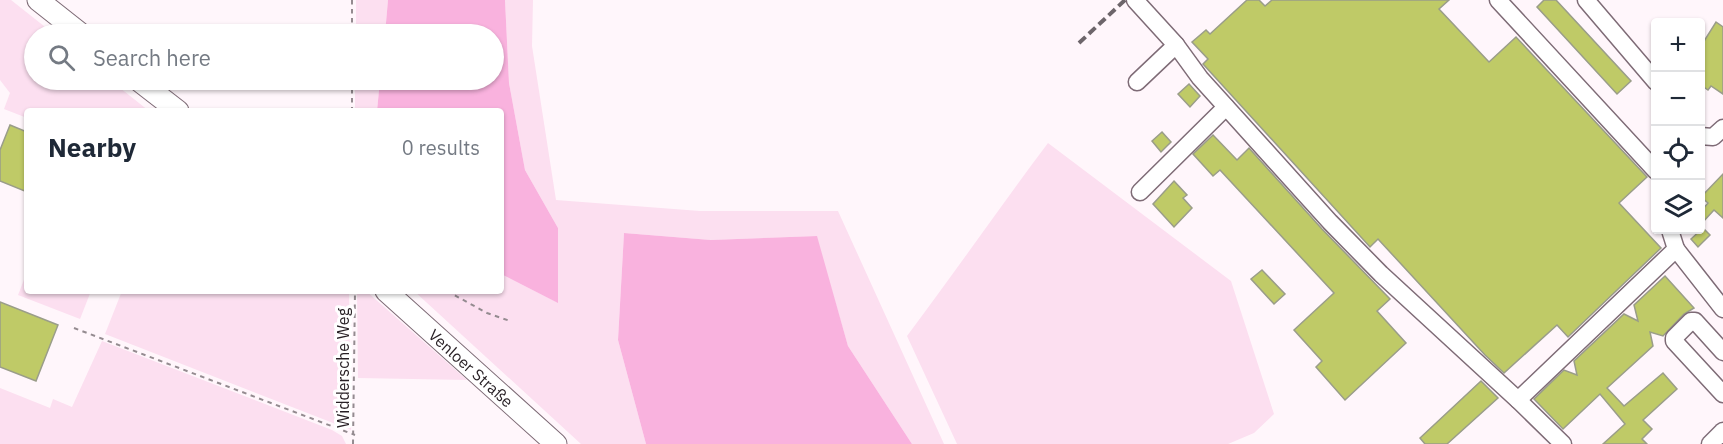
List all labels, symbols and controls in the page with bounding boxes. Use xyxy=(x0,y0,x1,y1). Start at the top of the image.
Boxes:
map controls xyxy=(1651,18,1705,234)
button: + xyxy=(1651,18,1705,72)
search box xyxy=(24,24,504,90)
icon: search xyxy=(45,41,78,74)
text: Search here xyxy=(93,43,211,72)
button: − xyxy=(1651,72,1705,126)
button: locate xyxy=(1651,126,1705,180)
text: Nearby xyxy=(48,130,136,164)
text: 0 results xyxy=(402,134,480,161)
button: layers xyxy=(1651,180,1705,234)
street label: Widdersche Weg xyxy=(333,307,353,428)
street label: Venloer Straße xyxy=(424,325,518,411)

